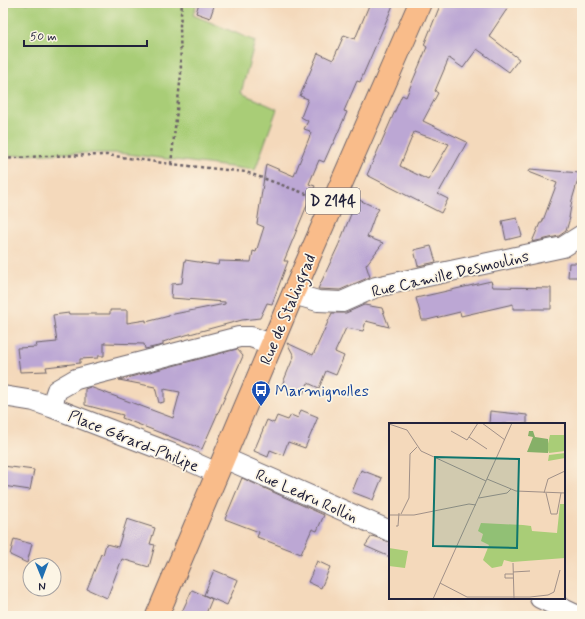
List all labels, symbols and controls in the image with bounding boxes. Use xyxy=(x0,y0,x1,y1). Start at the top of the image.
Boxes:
scale bar xyxy=(24,22,147,48)
text: 50 m xyxy=(30,29,57,45)
road number: D 2144 xyxy=(306,188,360,214)
street label: Rue Camille Desmoulins xyxy=(370,246,531,303)
street label: Rue de Stalingrad xyxy=(256,251,322,369)
bus stop icon: Marmignolles xyxy=(250,379,272,407)
place label: Marmignolles xyxy=(275,381,369,402)
street label: Place Gérard-Philipe xyxy=(65,406,202,477)
inset map xyxy=(389,423,565,599)
street label: Rue Ledru Rollin xyxy=(252,464,361,528)
north arrow xyxy=(22,557,62,597)
text: N xyxy=(38,579,46,593)

